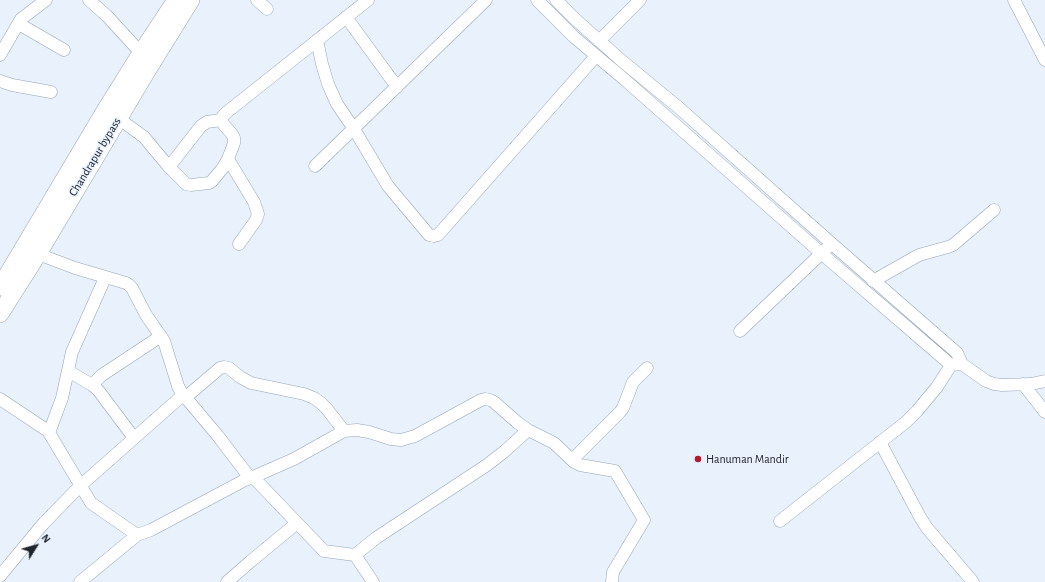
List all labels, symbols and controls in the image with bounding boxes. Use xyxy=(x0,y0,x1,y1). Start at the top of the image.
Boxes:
street label: Chandrapur bypass xyxy=(66,115,124,199)
place label: Hanuman Mandir xyxy=(706,452,789,466)
marker: Hanuman Mandir xyxy=(693,454,703,464)
north arrow xyxy=(16,526,56,566)
text: N xyxy=(39,532,53,545)

